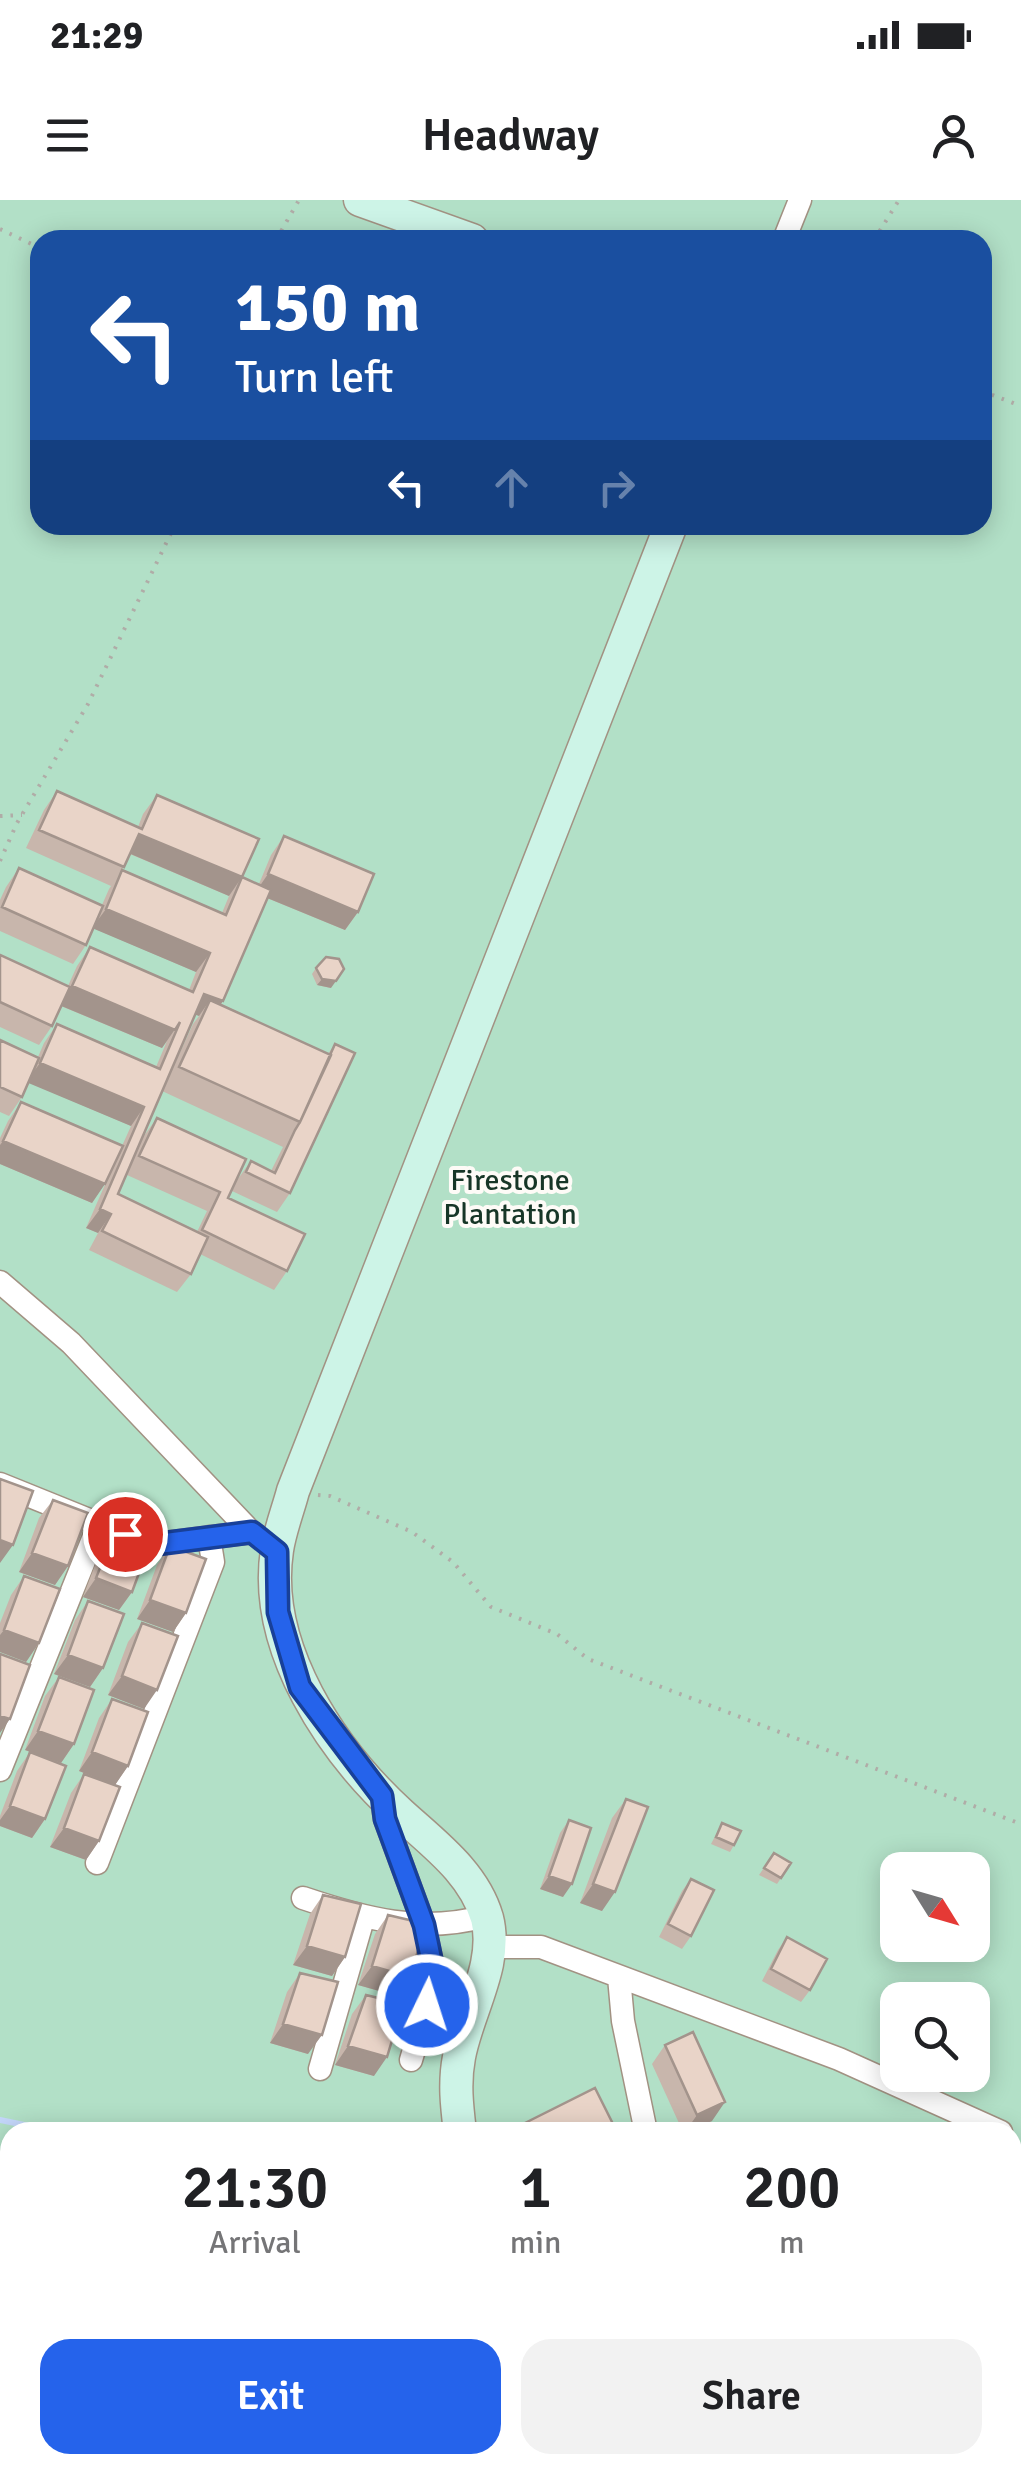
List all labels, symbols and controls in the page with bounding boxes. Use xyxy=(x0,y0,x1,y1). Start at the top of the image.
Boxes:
text: 21:29 xyxy=(50,12,143,59)
icon: menu xyxy=(40,108,95,163)
text: Headway xyxy=(422,108,599,163)
icon: person xyxy=(926,108,981,163)
text: 150 m xyxy=(235,264,420,350)
icon: left xyxy=(70,270,200,400)
text: Turn left xyxy=(235,350,394,405)
icon: left xyxy=(379,460,434,515)
icon: ahead xyxy=(484,460,539,515)
icon: right xyxy=(589,460,644,515)
park label: Firestone Plantation xyxy=(443,1162,577,1233)
pin xyxy=(83,1492,168,1577)
icon: arrive xyxy=(98,1507,153,1562)
north arrow xyxy=(880,1852,990,1962)
map controls xyxy=(880,1852,990,2092)
position arrow xyxy=(375,1953,479,2057)
button: search xyxy=(880,1982,990,2092)
text: 21:30 xyxy=(182,2151,328,2225)
text: 1 xyxy=(519,2151,552,2225)
text: 200 xyxy=(743,2151,840,2225)
text: Arrival xyxy=(209,2223,301,2262)
text: min xyxy=(510,2223,561,2262)
text: m xyxy=(779,2223,805,2262)
button: Exit xyxy=(40,2339,501,2454)
button: Share xyxy=(521,2339,982,2454)

